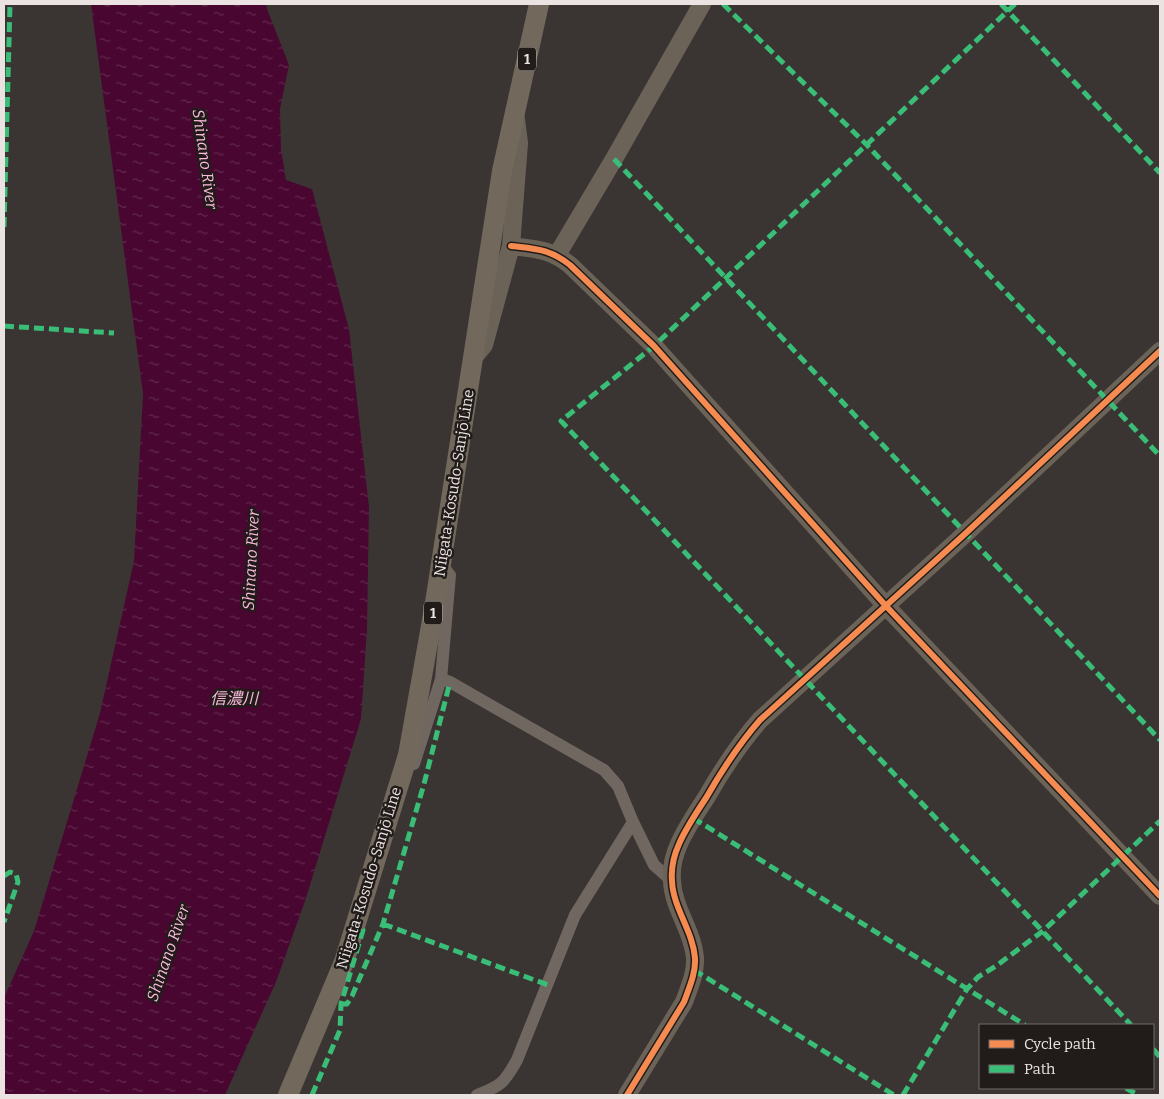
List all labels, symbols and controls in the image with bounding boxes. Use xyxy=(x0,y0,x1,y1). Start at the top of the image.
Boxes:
road number: 1 xyxy=(518,48,536,70)
water label: Shinano River xyxy=(189,108,222,212)
street label: Niigata-Kosudo-Sanjō Line xyxy=(430,388,478,578)
water label: Shinano River xyxy=(239,508,263,611)
road number: 1 xyxy=(424,602,442,624)
water label: 信濃川 xyxy=(210,689,260,708)
street label: Niigata-Kosudo-Sanjō Line xyxy=(333,785,405,971)
water label: Shinano River xyxy=(143,901,194,1004)
legend xyxy=(979,1024,1154,1089)
text: Cycle path xyxy=(1024,1035,1096,1053)
text: Path xyxy=(1024,1060,1056,1078)

